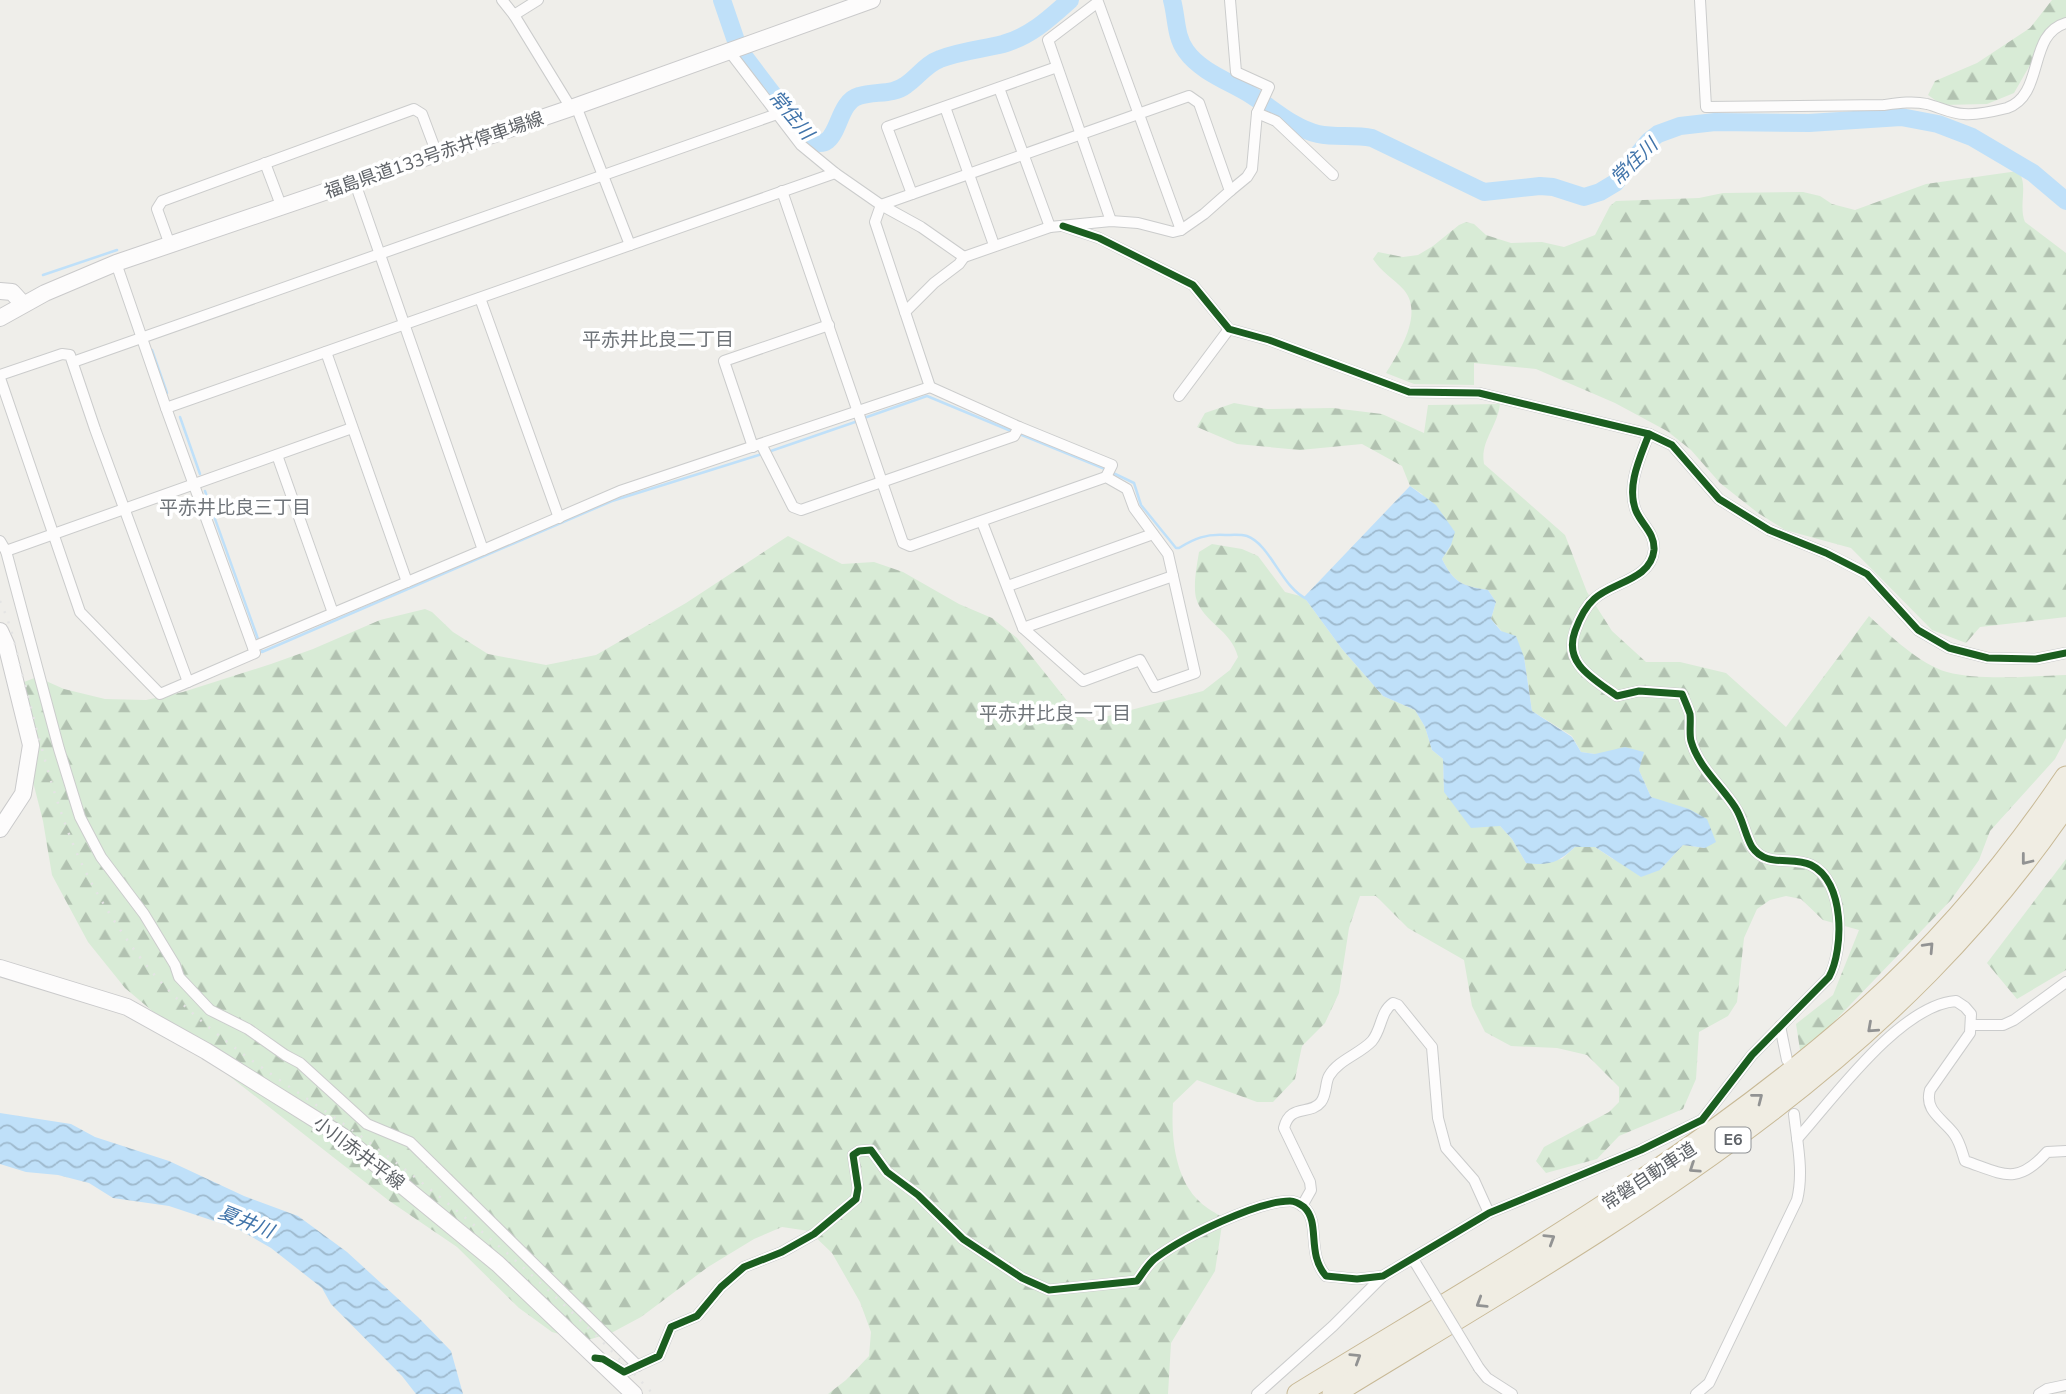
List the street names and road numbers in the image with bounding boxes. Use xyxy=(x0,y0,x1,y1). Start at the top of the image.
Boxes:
street label: 福島県道133号赤井停車場線 xyxy=(321,106,547,204)
street label: 小川赤井平線 xyxy=(309,1111,409,1195)
road number: E6 xyxy=(1716,1128,1750,1152)
street label: 常磐自動車道 xyxy=(1597,1137,1701,1215)

